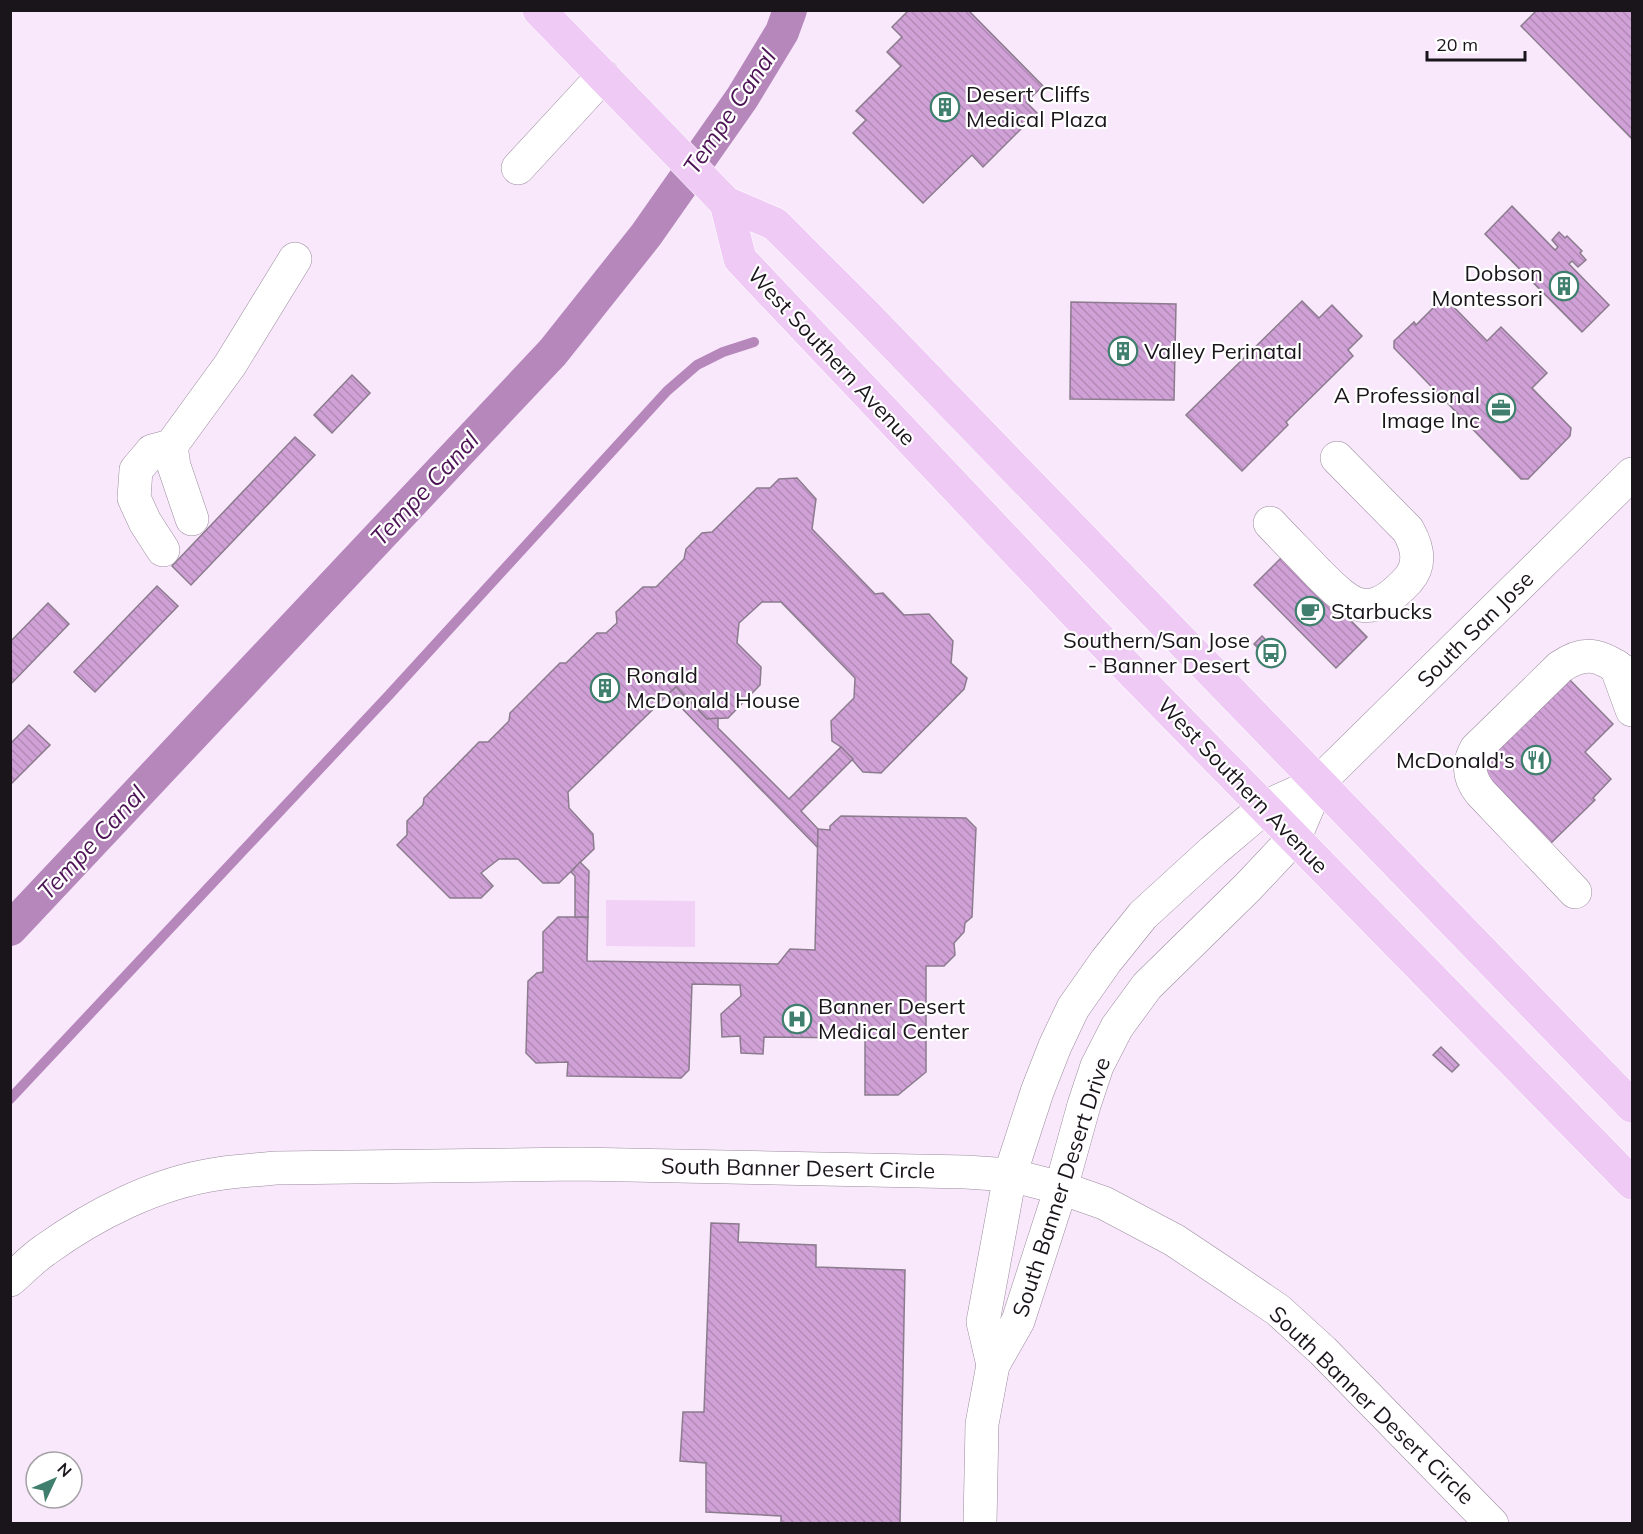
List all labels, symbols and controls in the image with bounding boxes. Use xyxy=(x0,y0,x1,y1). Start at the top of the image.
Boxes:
scale bar xyxy=(1427,24,1524,62)
text: 20 m xyxy=(1436,33,1478,56)
water label: Tempe Canal xyxy=(676,43,782,180)
place label: Desert Cliffs Medical Plaza xyxy=(966,80,1108,133)
building icon: Desert Cliffs Medical Plaza xyxy=(929,91,961,123)
place label: Dobson Montessori xyxy=(1432,259,1543,312)
street label: West Southern Avenue xyxy=(742,261,922,451)
building icon: Dobson Montessori xyxy=(1548,270,1580,302)
building icon: Valley Perinatal xyxy=(1107,335,1139,367)
place label: Valley Perinatal xyxy=(1144,337,1302,365)
place label: A Professional Image Inc xyxy=(1334,381,1480,434)
office icon: A Professional Image Inc xyxy=(1485,392,1517,424)
water label: Tempe Canal xyxy=(364,425,485,552)
street label: South San Jose xyxy=(1411,565,1539,693)
cafe icon: Starbucks xyxy=(1294,595,1326,627)
place label: Starbucks xyxy=(1331,597,1432,625)
place label: Southern/San Jose - Banner Desert xyxy=(1063,626,1250,679)
bus stop icon: Southern/San Jose - Banner Desert xyxy=(1255,637,1287,669)
place label: Ronald McDonald House xyxy=(626,661,800,714)
building icon: Ronald McDonald House xyxy=(589,672,621,704)
street label: West Southern Avenue xyxy=(1152,691,1334,879)
restaurant icon: McDonald's xyxy=(1520,744,1552,776)
place label: McDonald's xyxy=(1396,746,1515,774)
water label: Tempe Canal xyxy=(31,779,152,906)
place label: Banner Desert Medical Center xyxy=(818,992,969,1045)
hospital icon: Banner Desert Medical Center xyxy=(781,1003,813,1035)
street label: South Banner Desert Drive xyxy=(1006,1054,1116,1320)
street label: South Banner Desert Circle xyxy=(661,1152,935,1184)
street label: South Banner Desert Circle xyxy=(1264,1300,1480,1510)
north arrow xyxy=(24,1450,84,1510)
text: N xyxy=(53,1458,76,1481)

